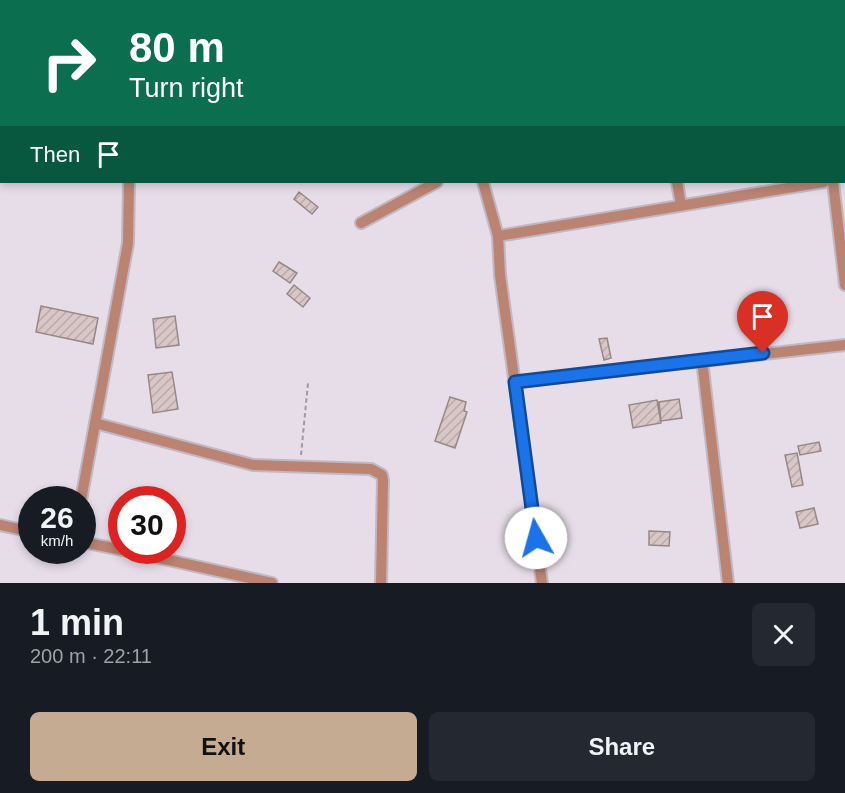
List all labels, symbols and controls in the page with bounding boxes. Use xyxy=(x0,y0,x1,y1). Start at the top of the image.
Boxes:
icon: right xyxy=(30,24,108,102)
text: 80 m xyxy=(129,24,225,71)
text: Turn right xyxy=(129,73,244,103)
icon: arrive xyxy=(92,138,125,171)
text: Then xyxy=(30,142,80,167)
pin xyxy=(737,291,788,353)
icon: arrive xyxy=(746,300,779,333)
speed limit sign: 30 xyxy=(108,486,186,564)
text: 26 xyxy=(40,501,74,534)
position arrow xyxy=(504,506,568,570)
text: km/h xyxy=(41,532,73,549)
text: 1 min xyxy=(30,602,124,643)
button: close xyxy=(752,603,815,666)
text: 200 m · 22:11 xyxy=(30,645,152,667)
button: Exit xyxy=(30,712,417,781)
button: Share xyxy=(429,712,815,781)

